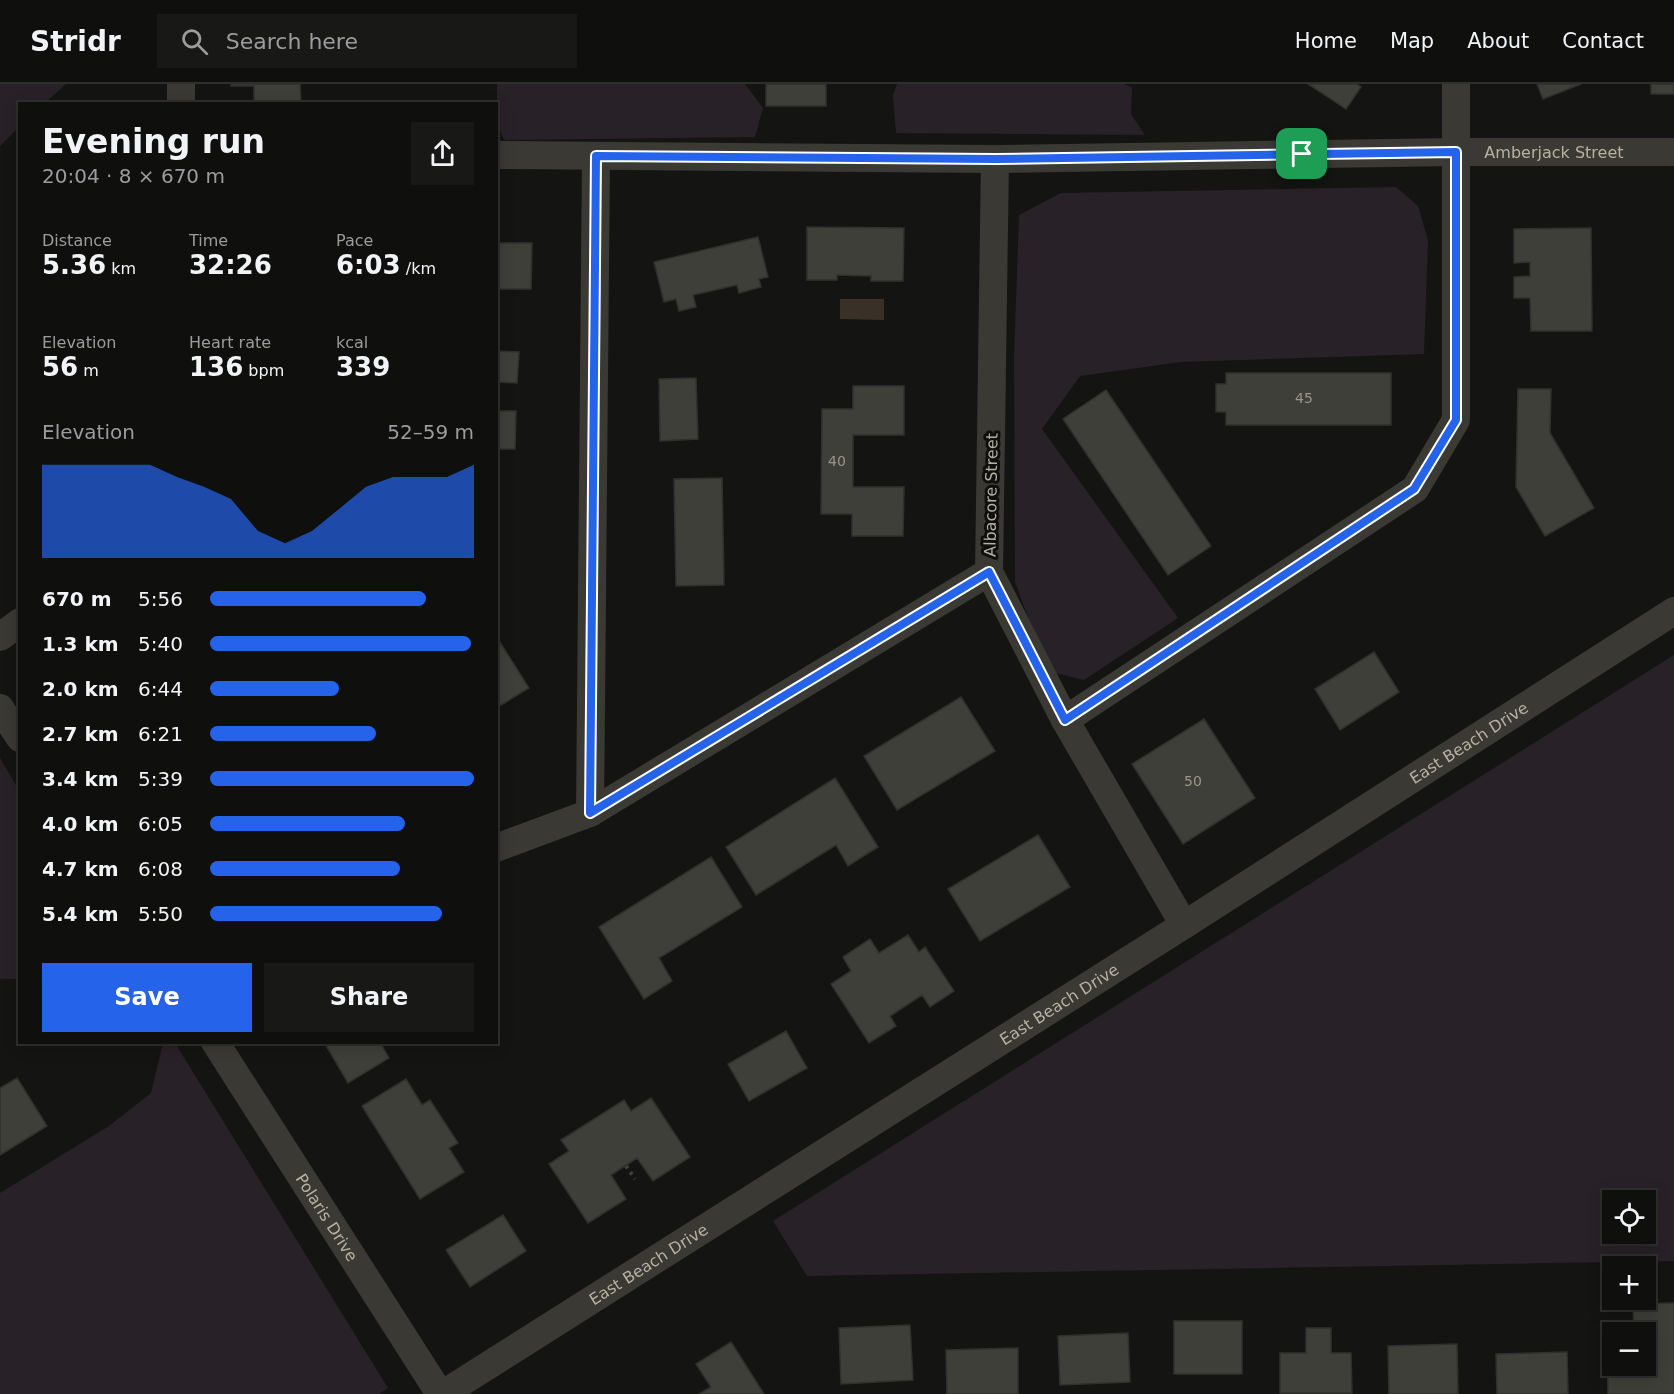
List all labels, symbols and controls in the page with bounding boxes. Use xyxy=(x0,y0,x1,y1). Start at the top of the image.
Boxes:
search box xyxy=(157,14,577,68)
text: Stridr xyxy=(30,25,121,58)
icon: search xyxy=(178,25,211,58)
text: Search here xyxy=(226,29,358,54)
text: Home xyxy=(1295,29,1357,53)
text: Map xyxy=(1390,29,1434,53)
text: About xyxy=(1467,29,1529,53)
text: Contact xyxy=(1562,29,1644,53)
text: Evening run xyxy=(42,122,265,161)
button: share xyxy=(411,122,474,185)
pin xyxy=(1276,128,1327,179)
icon: arrive xyxy=(1285,137,1318,170)
street label: Amberjack Street xyxy=(1484,143,1624,162)
text: 20:04 · 8 × 670 m xyxy=(42,164,225,188)
text: Distance xyxy=(42,231,112,250)
text: Time xyxy=(189,231,228,250)
text: Pace xyxy=(336,231,373,250)
text: 5.36 xyxy=(42,250,106,280)
text: 32:26 xyxy=(189,250,272,280)
text: 6:03 xyxy=(336,250,401,280)
text: km xyxy=(106,259,136,278)
text: /km xyxy=(401,259,436,278)
text: Elevation xyxy=(42,333,116,352)
text: Heart rate xyxy=(189,333,271,352)
text: kcal xyxy=(336,333,368,352)
text: 56 xyxy=(42,352,78,382)
text: 136 xyxy=(189,352,243,382)
text: 339 xyxy=(336,352,390,382)
text: m xyxy=(78,361,99,380)
text: bpm xyxy=(243,361,284,380)
house number: 45 xyxy=(1295,390,1313,406)
text: Elevation xyxy=(42,420,135,444)
text: 52–59 m xyxy=(387,420,474,444)
street label: Albacore Street xyxy=(980,433,1002,557)
house number: 40 xyxy=(828,453,846,469)
text: 670 m xyxy=(42,587,112,611)
text: 5:56 xyxy=(138,587,183,611)
text: 1.3 km xyxy=(42,632,119,656)
text: 5:40 xyxy=(138,632,183,656)
text: 2.0 km xyxy=(42,677,119,701)
text: 6:44 xyxy=(138,677,183,701)
street label: East Beach Drive xyxy=(1406,698,1531,788)
text: 2.7 km xyxy=(42,722,119,746)
text: 6:21 xyxy=(138,722,183,746)
text: 3.4 km xyxy=(42,767,119,791)
text: 5:39 xyxy=(138,767,183,791)
house number: 50 xyxy=(1184,773,1202,789)
text: 4.0 km xyxy=(42,812,119,836)
text: 6:05 xyxy=(138,812,183,836)
text: 4.7 km xyxy=(42,857,119,881)
text: 6:08 xyxy=(138,857,183,881)
text: 5.4 km xyxy=(42,902,119,926)
text: 5:50 xyxy=(138,902,183,926)
street label: East Beach Drive xyxy=(996,959,1122,1049)
button: Save xyxy=(42,963,252,1032)
button: Share xyxy=(264,963,474,1032)
street label: Polaris Drive xyxy=(292,1170,362,1265)
map controls xyxy=(1602,1190,1656,1376)
button: locate xyxy=(1602,1190,1656,1244)
street label: East Beach Drive xyxy=(585,1219,711,1309)
button: + xyxy=(1602,1256,1656,1310)
button: − xyxy=(1602,1322,1656,1376)

